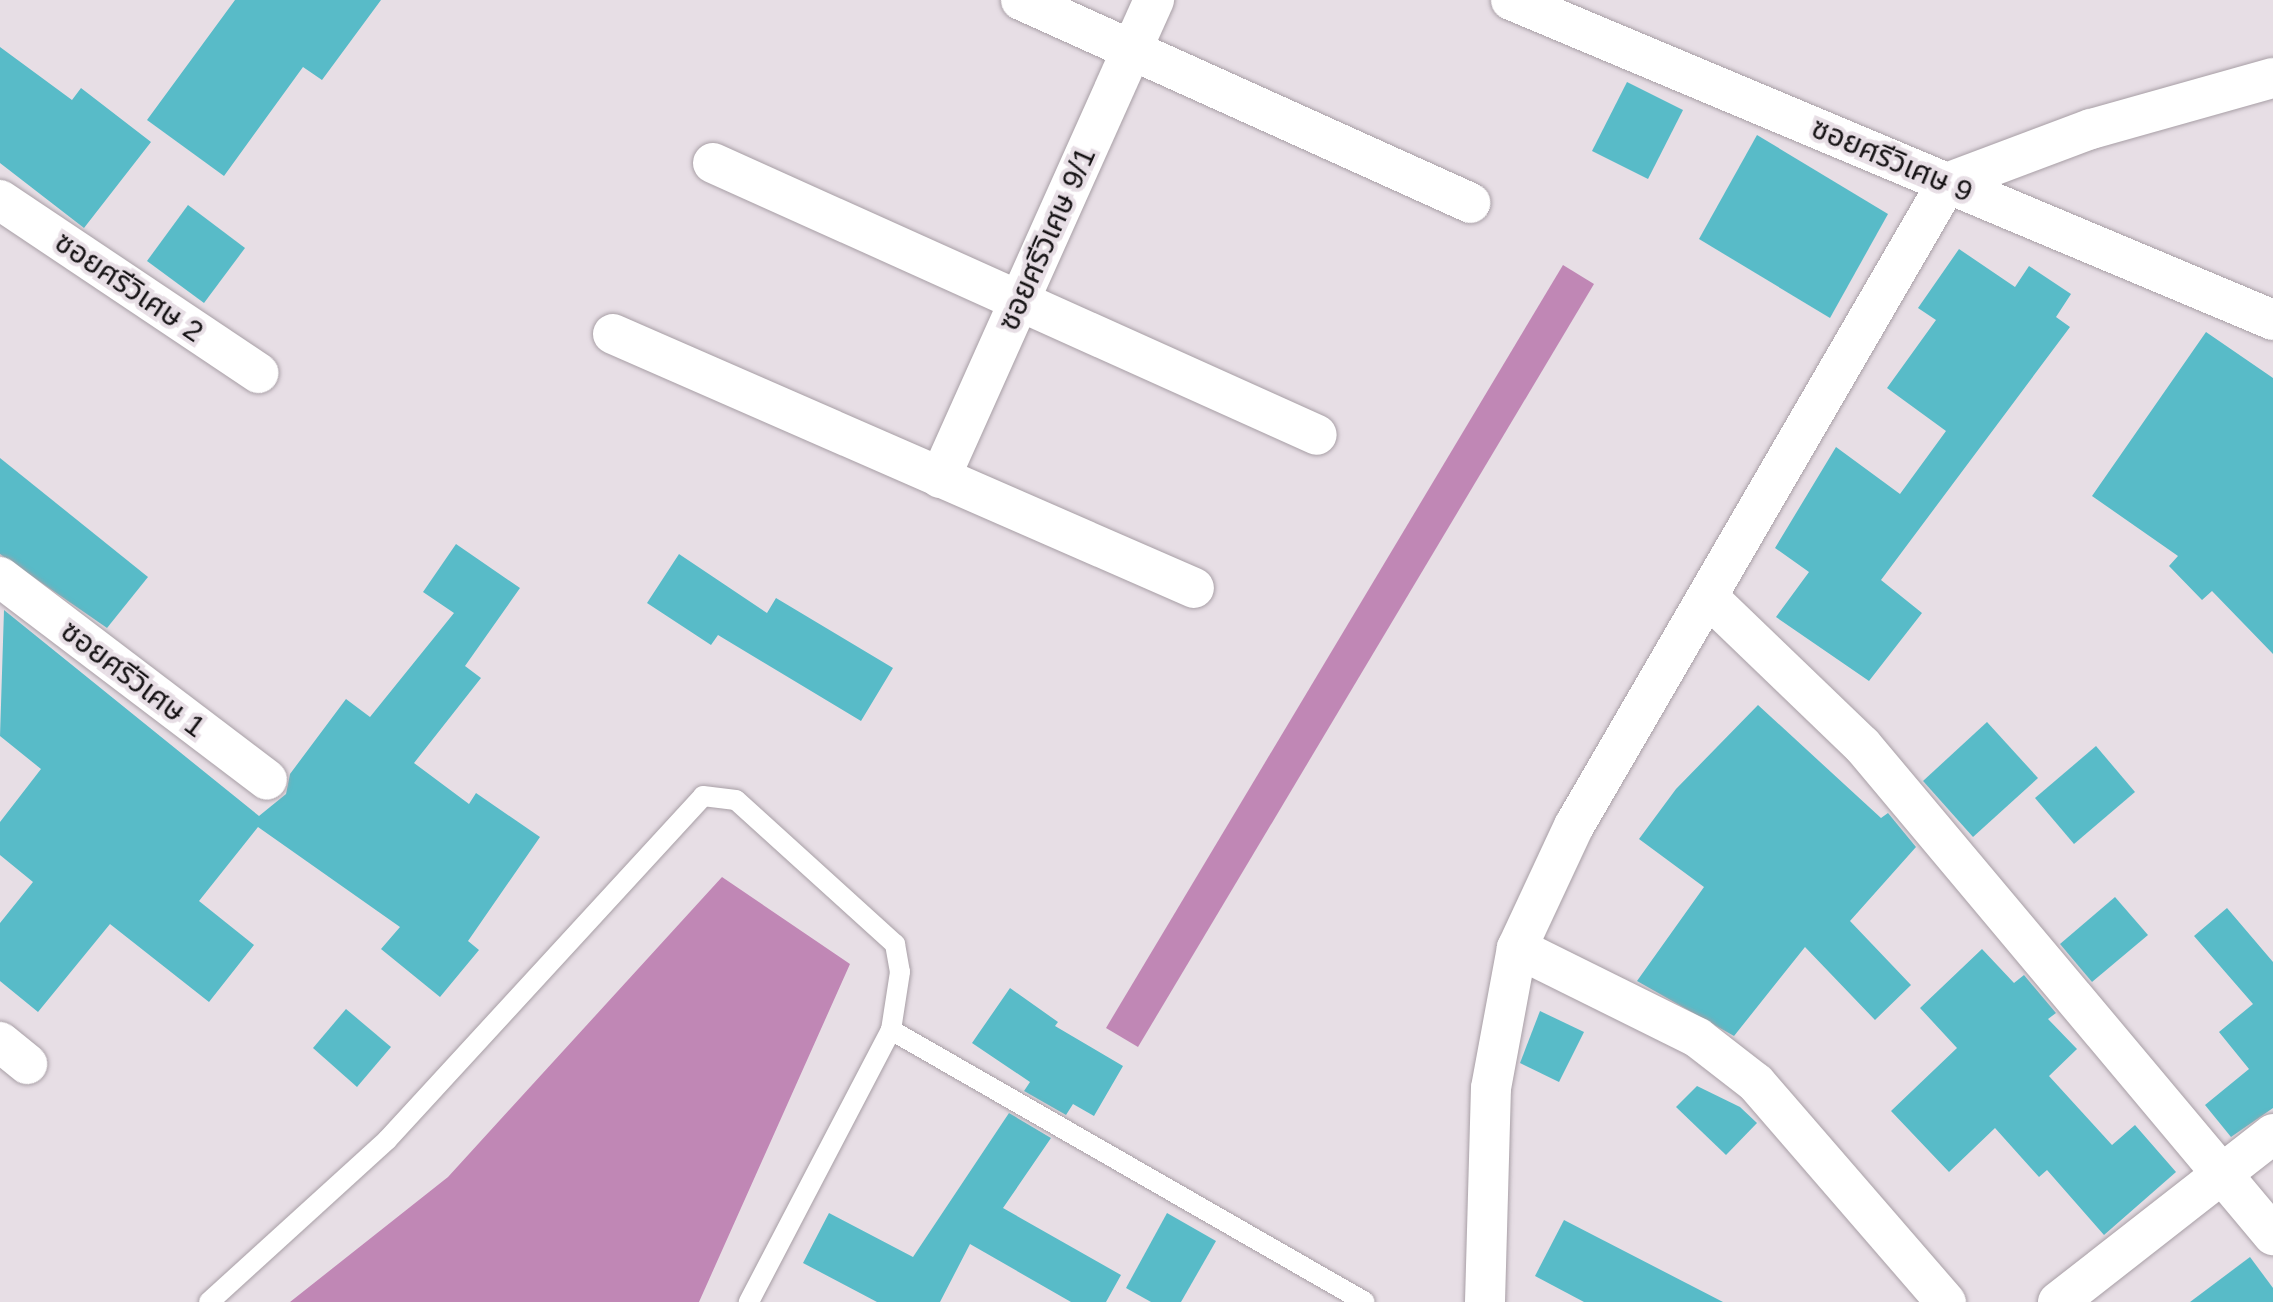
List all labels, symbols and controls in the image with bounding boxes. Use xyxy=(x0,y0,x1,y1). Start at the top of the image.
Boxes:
street label: ซอยศรีวิเศษ 9 xyxy=(1806,110,1978,210)
street label: ซอยศรีวิเศษ 9/1 xyxy=(991,142,1103,336)
street label: ซอยศรีวิเศษ 2 xyxy=(48,224,210,350)
street label: ซอยศรีวิเศษ 1 xyxy=(54,613,212,745)

